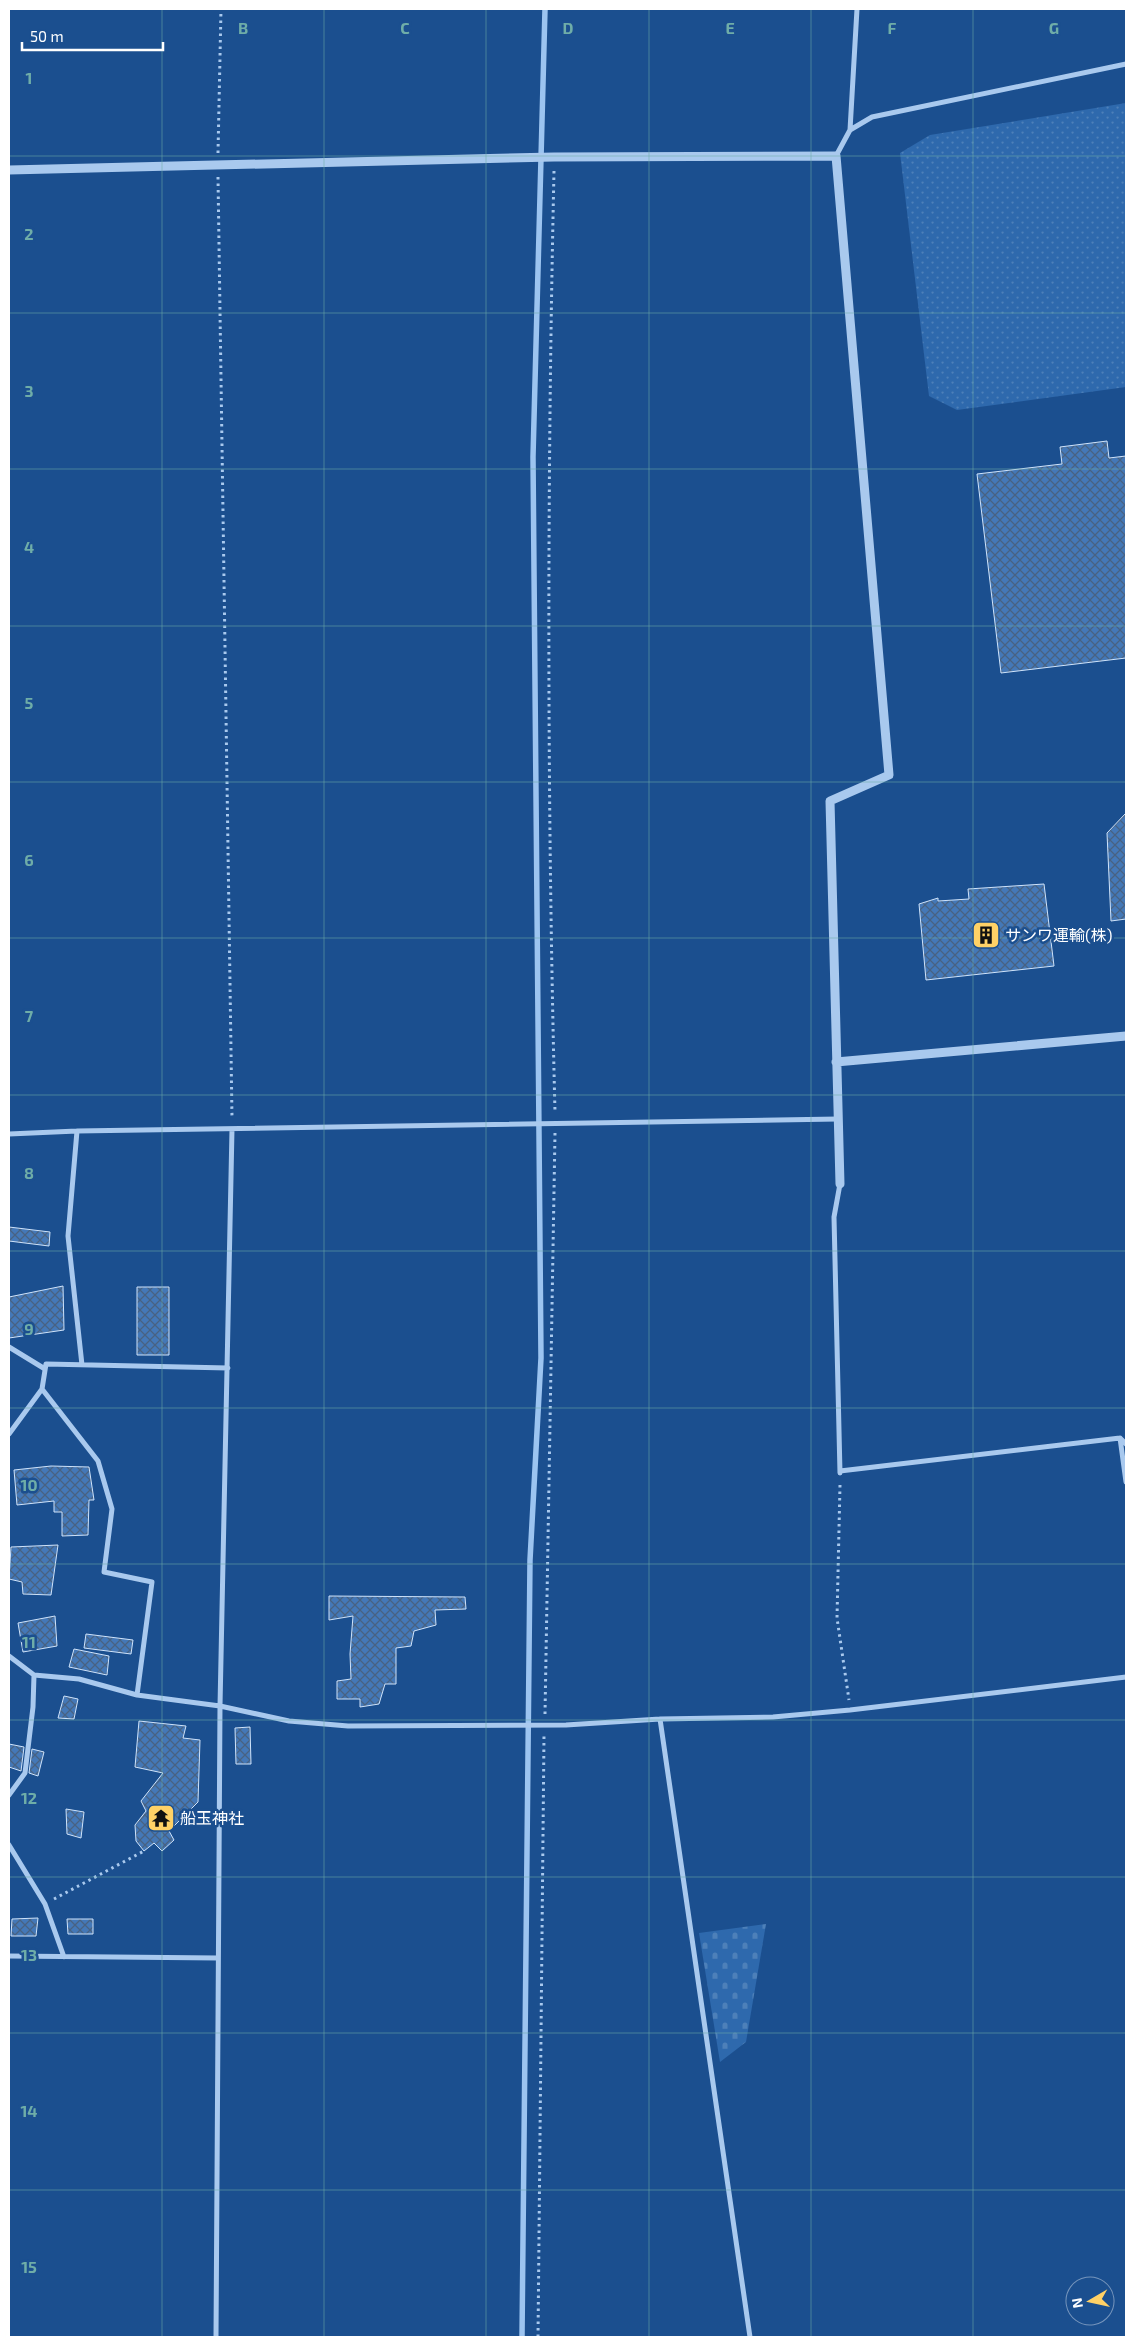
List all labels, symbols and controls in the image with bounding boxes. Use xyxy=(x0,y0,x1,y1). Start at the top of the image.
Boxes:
text: B xyxy=(238,18,248,37)
text: C xyxy=(400,18,410,37)
text: D xyxy=(563,18,574,37)
text: E xyxy=(725,18,735,37)
text: F xyxy=(888,18,897,37)
text: G xyxy=(1049,18,1059,37)
scale bar xyxy=(22,20,164,52)
text: 50 m xyxy=(30,27,64,45)
text: 1 xyxy=(26,68,32,87)
text: 2 xyxy=(24,224,34,243)
text: 3 xyxy=(24,381,34,400)
text: 4 xyxy=(24,537,34,556)
text: 5 xyxy=(25,693,34,712)
text: 6 xyxy=(24,850,34,869)
building icon: サンワ運輸(株) xyxy=(971,920,1001,950)
place label: サンワ運輸(株) xyxy=(1005,925,1113,944)
text: 7 xyxy=(25,1006,34,1025)
text: 8 xyxy=(24,1163,34,1182)
text: 9 xyxy=(24,1319,34,1338)
text: 10 xyxy=(20,1475,38,1494)
text: 11 xyxy=(22,1632,36,1651)
text: 12 xyxy=(21,1788,37,1807)
temple icon: 船玉神社 xyxy=(146,1803,176,1833)
place label: 船玉神社 xyxy=(180,1808,244,1827)
text: 13 xyxy=(21,1945,37,1964)
text: 14 xyxy=(20,2101,38,2120)
text: 15 xyxy=(21,2257,37,2276)
north arrow xyxy=(1065,2276,1115,2326)
text: N xyxy=(1067,2297,1086,2309)

